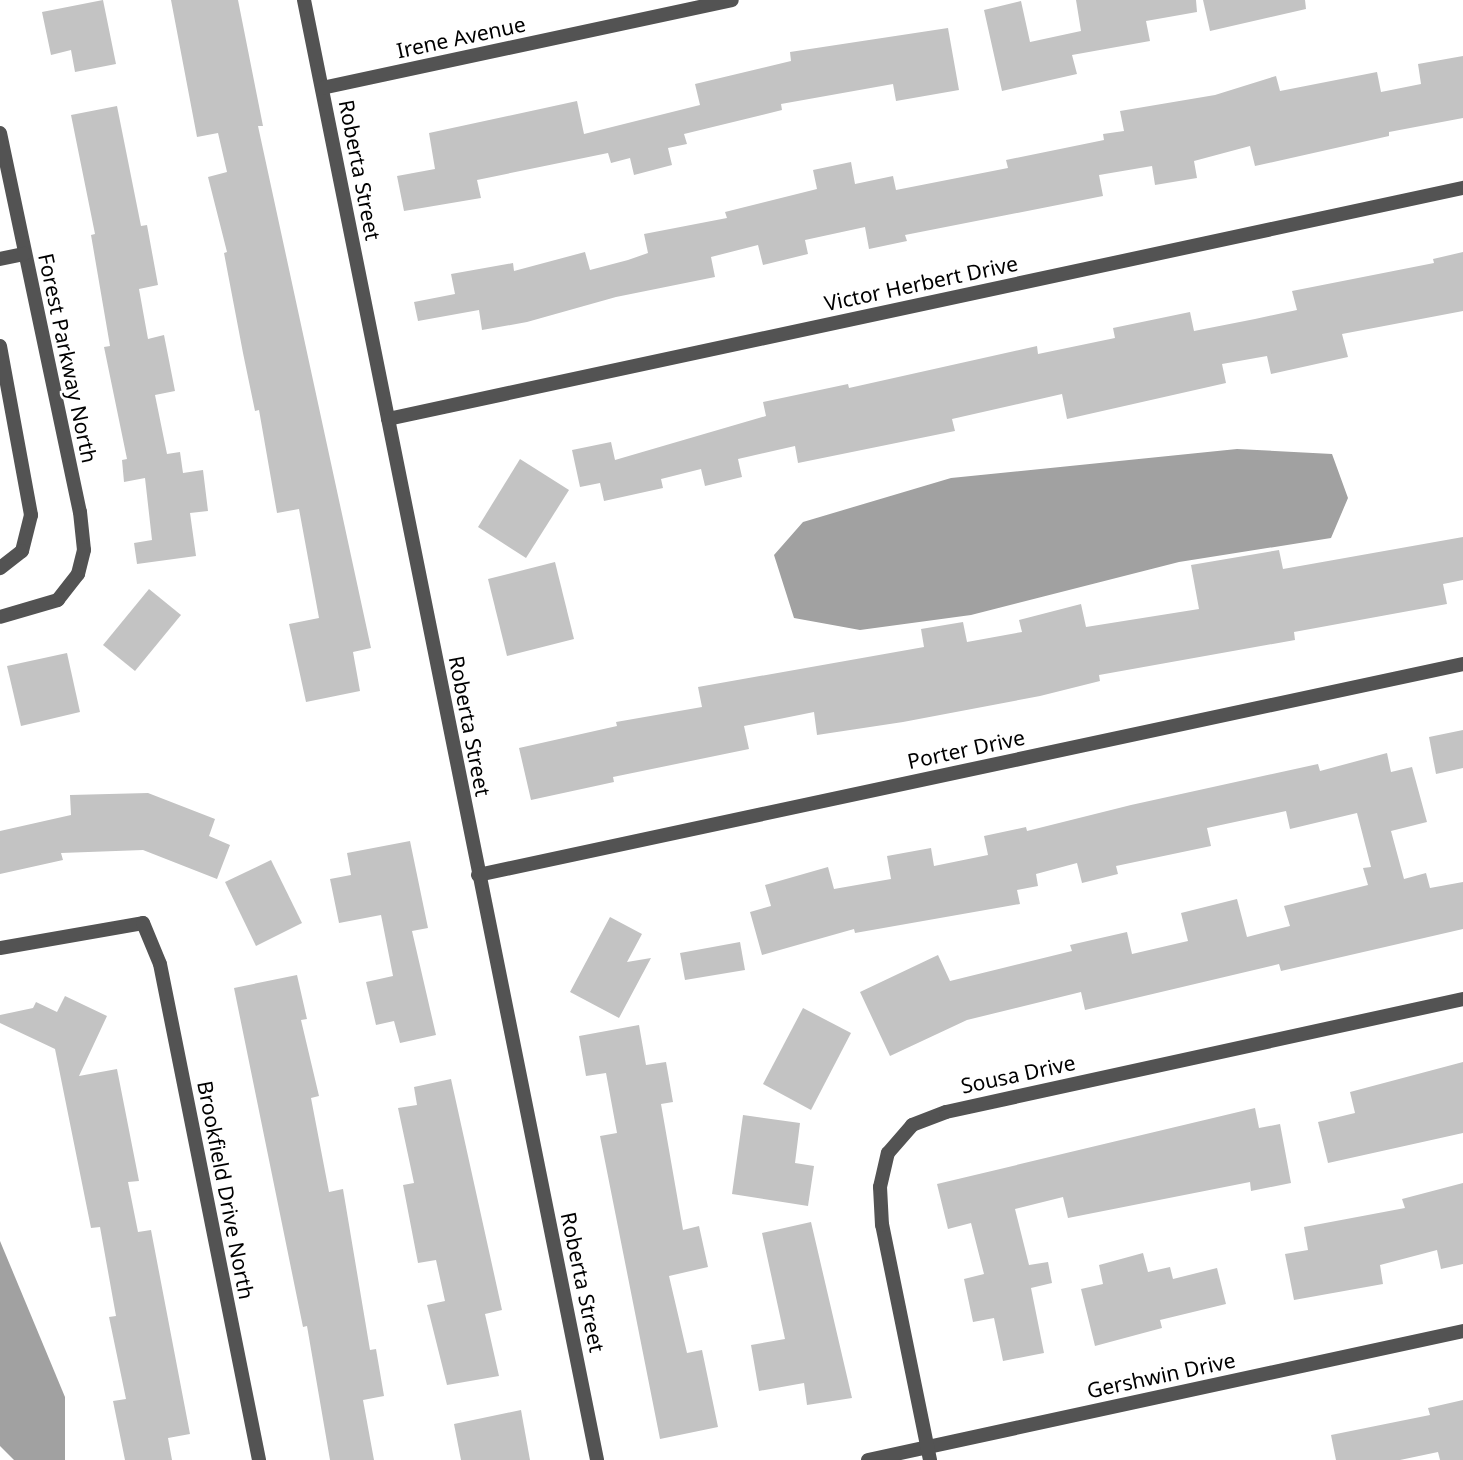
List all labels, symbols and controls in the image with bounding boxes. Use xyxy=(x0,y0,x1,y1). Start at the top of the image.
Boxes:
street label: Irene Avenue xyxy=(394,11,528,63)
street label: Roberta Street xyxy=(334,98,386,242)
street label: Victor Herbert Drive xyxy=(822,250,1020,316)
street label: Forest Parkway North xyxy=(33,251,103,465)
street label: Roberta Street xyxy=(444,654,496,798)
street label: Porter Drive xyxy=(905,724,1027,774)
street label: Sousa Drive xyxy=(958,1050,1078,1098)
street label: Brookfield Drive North xyxy=(192,1079,260,1301)
street label: Roberta Street xyxy=(556,1210,610,1354)
street label: Gershwin Drive xyxy=(1084,1347,1238,1403)

